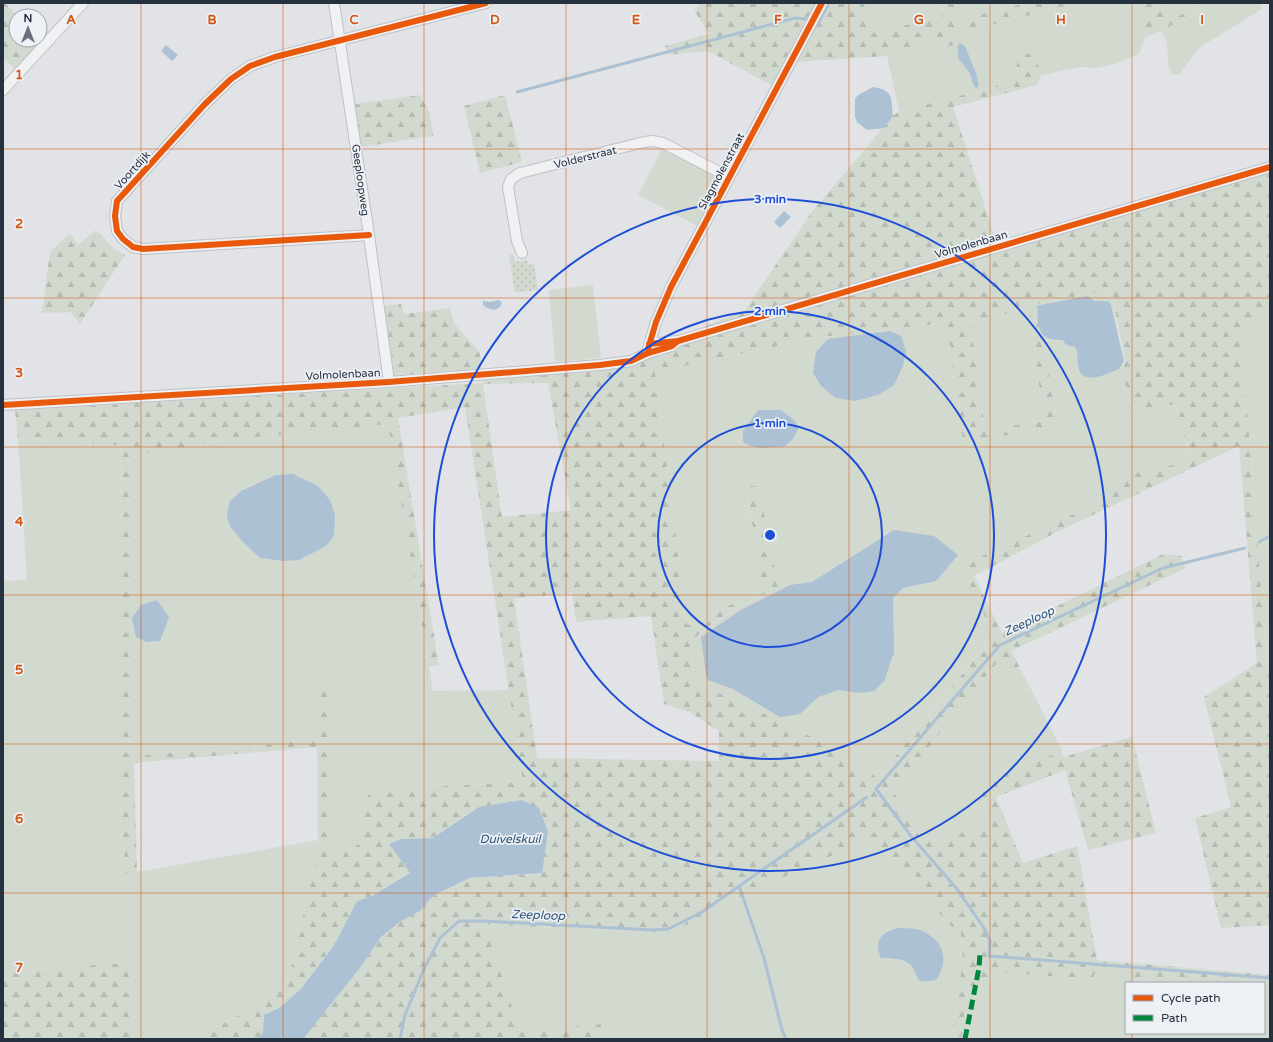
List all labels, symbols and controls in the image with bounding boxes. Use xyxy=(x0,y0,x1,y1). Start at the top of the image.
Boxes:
north arrow xyxy=(8,8,48,48)
text: N xyxy=(24,12,32,25)
text: A xyxy=(66,12,76,28)
text: B xyxy=(207,12,217,28)
text: C xyxy=(349,12,359,28)
text: D xyxy=(490,12,500,28)
text: E xyxy=(632,12,640,28)
text: F xyxy=(774,12,782,28)
text: G xyxy=(914,12,924,28)
text: H xyxy=(1056,12,1066,28)
text: I xyxy=(1200,12,1204,28)
text: 1 xyxy=(15,67,23,83)
street label: Slagmolenstraat xyxy=(696,131,747,212)
street label: Geeploopweg xyxy=(349,143,372,217)
street label: Volderstraat xyxy=(553,143,618,172)
street label: Voortdijk xyxy=(112,148,153,192)
text: 3 min xyxy=(754,192,786,206)
text: 2 xyxy=(15,216,23,232)
street label: Volmolenbaan xyxy=(933,228,1009,261)
text: 2 min xyxy=(754,304,786,318)
text: 3 xyxy=(15,365,23,381)
street label: Volmolenbaan xyxy=(305,366,381,383)
text: 1 min xyxy=(754,416,786,430)
text: 4 xyxy=(15,514,24,530)
centre of rings xyxy=(763,528,777,542)
water label: Zeeploop xyxy=(1002,603,1058,639)
text: 5 xyxy=(15,662,23,678)
text: 6 xyxy=(15,811,23,827)
water label: Duivelskuil xyxy=(480,832,542,846)
water label: Zeeploop xyxy=(511,907,567,923)
text: 7 xyxy=(15,960,23,976)
legend xyxy=(1125,982,1265,1034)
text: Cycle path xyxy=(1161,991,1220,1005)
text: Path xyxy=(1161,1011,1187,1025)

